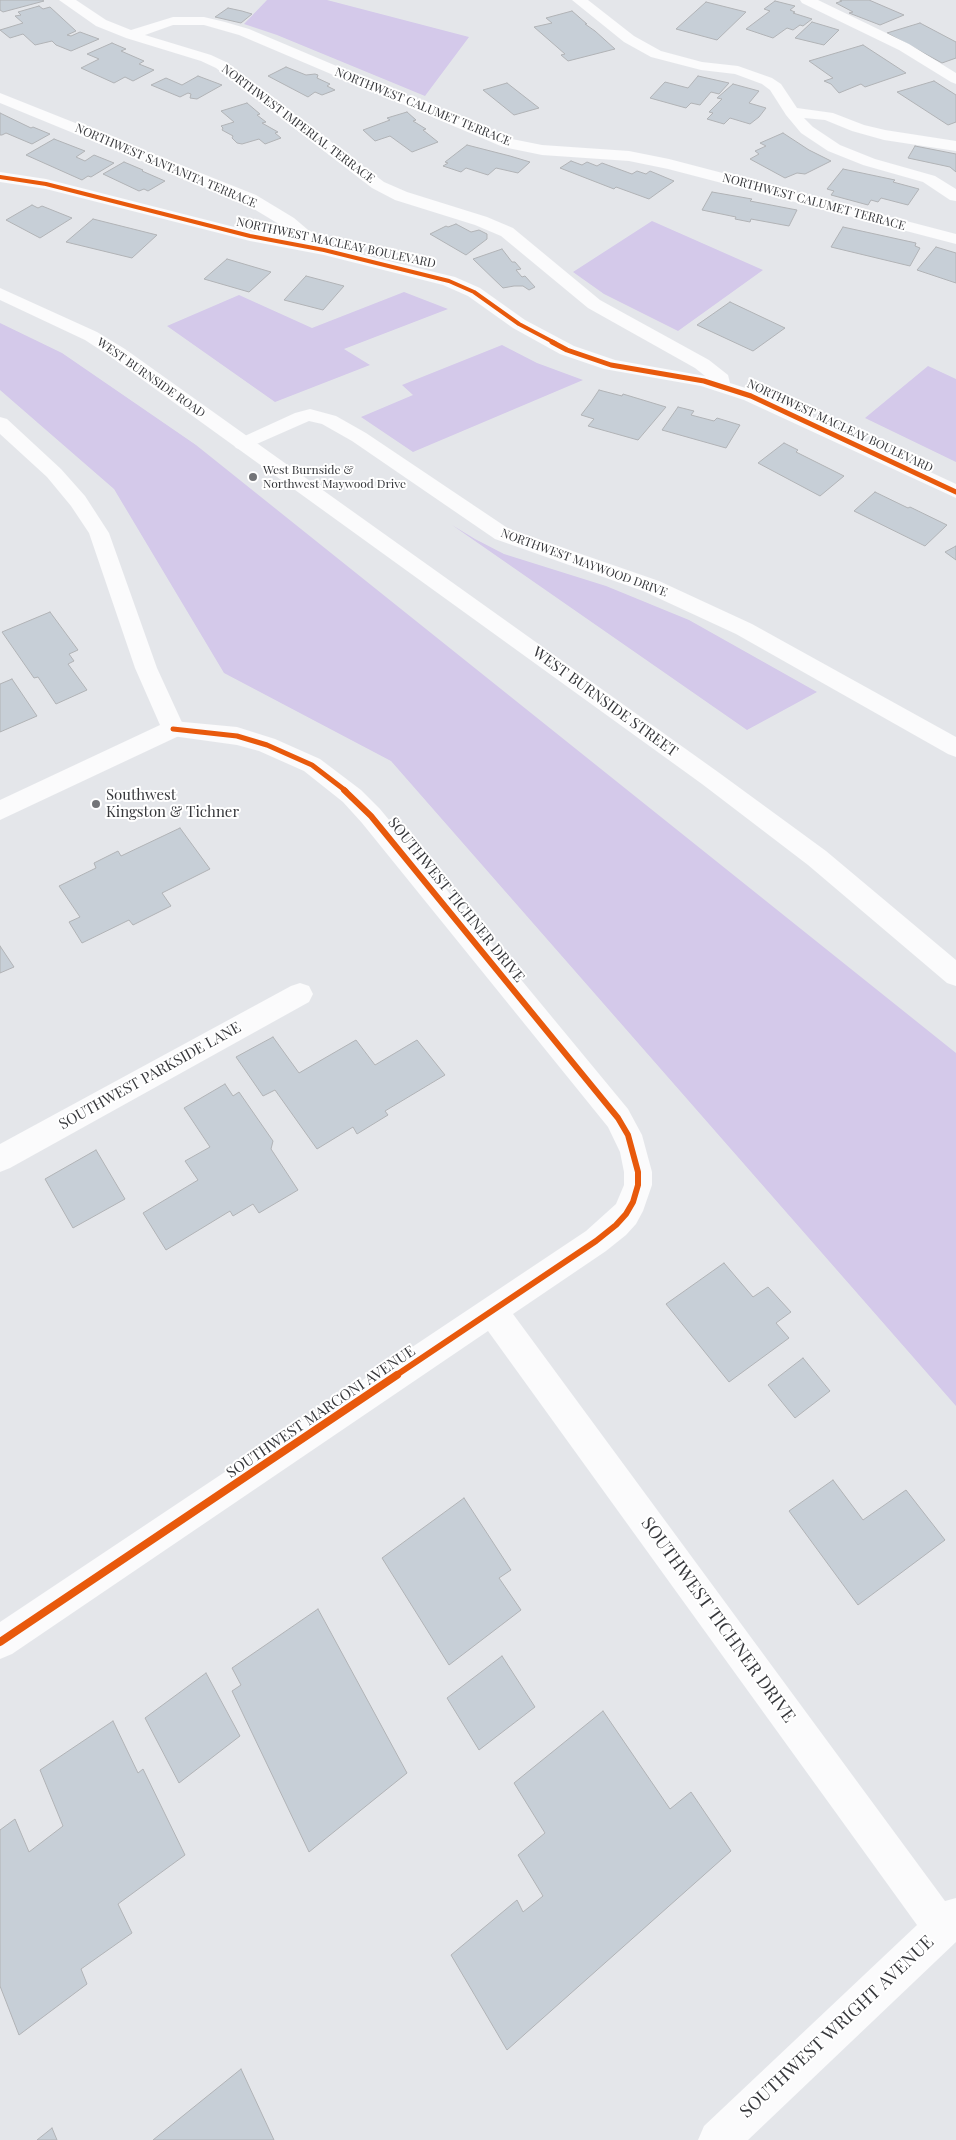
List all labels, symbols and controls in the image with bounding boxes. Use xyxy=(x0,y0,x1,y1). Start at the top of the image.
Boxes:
street label: NORTHWEST IMPERIAL TERRACE xyxy=(219,62,377,186)
street label: NORTHWEST CALUMET TERRACE xyxy=(333,65,513,149)
street label: NORTHWEST SANTANITA TERRACE xyxy=(73,121,259,211)
street label: NORTHWEST CALUMET TERRACE xyxy=(721,171,907,233)
street label: NORTHWEST MACLEAY BOULEVARD xyxy=(235,215,437,271)
street label: WEST BURNSIDE ROAD xyxy=(94,335,208,421)
street label: NORTHWEST MACLEAY BOULEVARD xyxy=(745,376,935,476)
place label: West Burnside & Northwest Maywood Drive xyxy=(263,463,406,491)
marker: West Burnside & Northwest Maywood Drive xyxy=(247,471,259,483)
street label: NORTHWEST MAYWOOD DRIVE xyxy=(499,526,669,600)
street label: WEST BURNSIDE STREET xyxy=(529,643,681,761)
place label: Southwest Kingston & Tichner xyxy=(106,786,239,821)
marker: Southwest Kingston & Tichner xyxy=(90,798,102,810)
street label: SOUTHWEST TICHNER DRIVE xyxy=(384,814,528,986)
street label: SOUTHWEST PARKSIDE LANE xyxy=(56,1018,244,1134)
street label: SOUTHWEST MARCONI AVENUE xyxy=(223,1342,419,1482)
street label: SOUTHWEST TICHNER DRIVE xyxy=(636,1513,800,1727)
street label: SOUTHWEST WRIGHT AVENUE xyxy=(736,1931,938,2123)

